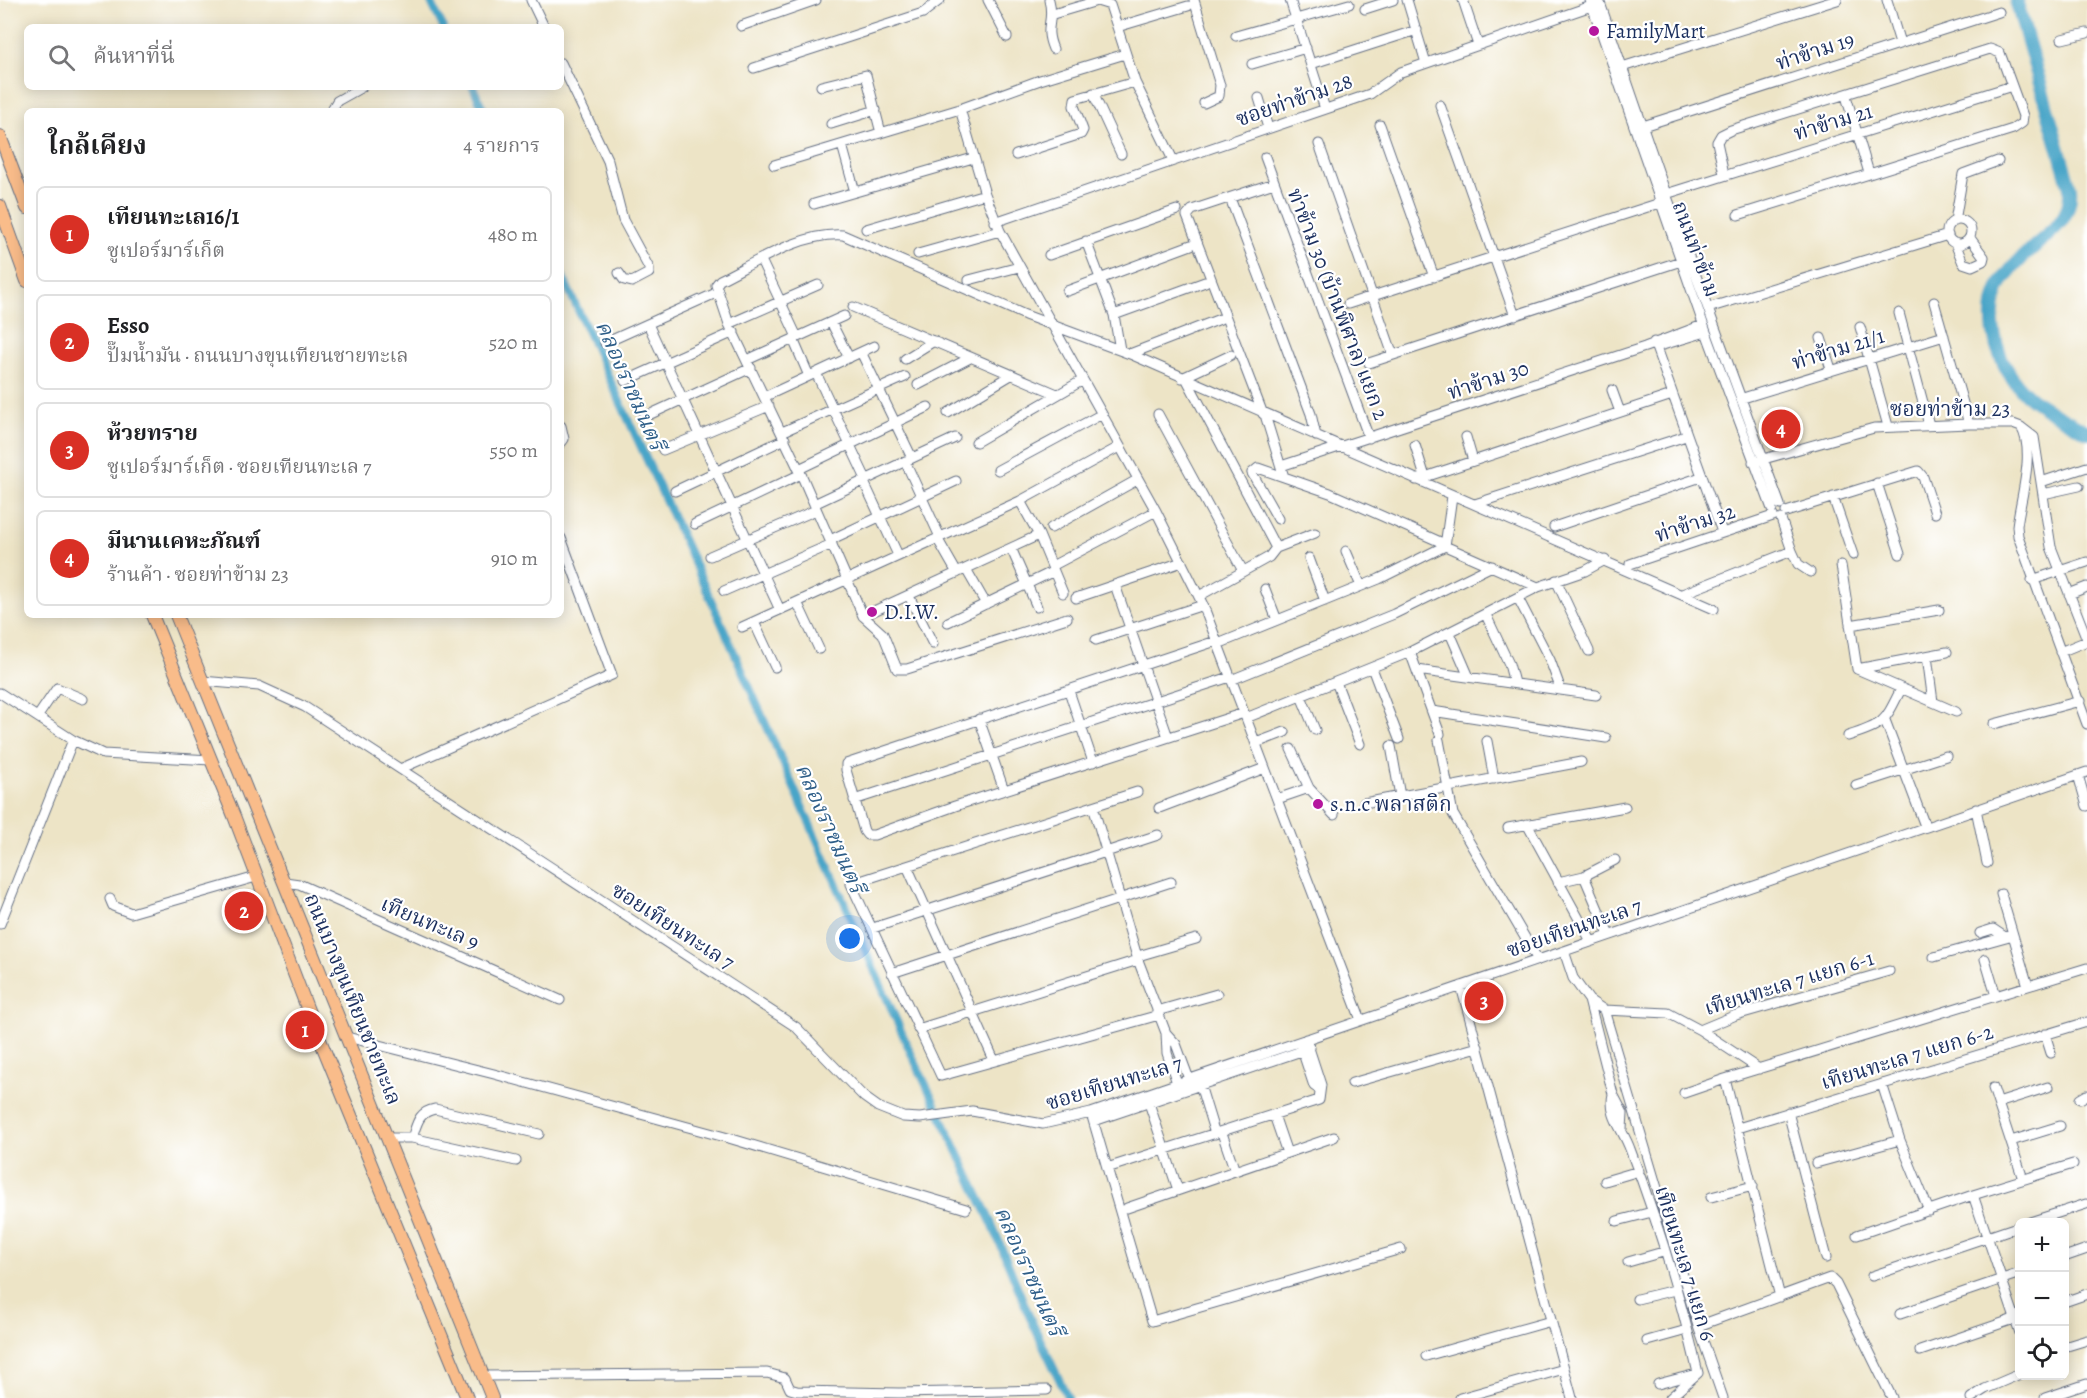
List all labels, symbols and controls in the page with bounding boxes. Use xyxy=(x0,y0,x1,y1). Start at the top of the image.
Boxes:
place label: FamilyMart xyxy=(1606,17,1706,45)
search box xyxy=(24,24,564,90)
marker: FamilyMart xyxy=(1587,24,1601,38)
street label: ท่าข้าม 19 xyxy=(1772,25,1858,77)
icon: search xyxy=(45,41,78,74)
text: ค้นหาที่นี่ xyxy=(93,41,175,71)
street label: ซอยท่าข้าม 28 xyxy=(1232,67,1356,133)
street label: ท่าข้าม 21 xyxy=(1790,97,1876,147)
text: ใกล้เคียง xyxy=(48,128,147,163)
text: 4 รายการ xyxy=(463,132,540,159)
street label: ท่าข้าม 30 (บ้านพิศาล) แยก 2 xyxy=(1281,184,1395,424)
street label: ถนนท่าข้าม xyxy=(1666,197,1726,301)
text: เทียนทะเล16/1 xyxy=(107,202,239,232)
text: 1 xyxy=(66,221,73,248)
text: 480 m xyxy=(488,221,538,248)
text: ซูเปอร์มาร์เก็ต xyxy=(107,237,225,264)
text: Esso xyxy=(107,311,149,341)
water label: คลองราชมนตรี xyxy=(588,316,674,459)
street label: ท่าข้าม 21/1 xyxy=(1788,322,1888,376)
text: 2 xyxy=(65,329,74,356)
text: 520 m xyxy=(489,329,538,356)
text: ปั๊มน้ำมัน · ถนนบางขุนเทียนชายทะเล xyxy=(107,342,408,369)
street label: ท่าข้าม 30 xyxy=(1444,354,1532,406)
street label: ซอยท่าข้าม 23 xyxy=(1890,395,2010,423)
pin: 4 xyxy=(1762,406,1800,452)
text: ห้วยทราย xyxy=(107,418,198,448)
text: 3 xyxy=(65,437,74,464)
text: 550 m xyxy=(490,437,538,464)
text: ซูเปอร์มาร์เก็ต · ซอยเทียนทะเล 7 xyxy=(107,453,371,480)
street label: ท่าข้าม 32 xyxy=(1651,497,1739,549)
text: มีนานเคหะภัณฑ์ xyxy=(107,526,260,556)
text: 4 xyxy=(65,545,74,572)
text: 910 m xyxy=(491,545,538,572)
text: ร้านค้า · ซอยท่าข้าม 23 xyxy=(107,561,289,588)
place label: D.I.W. xyxy=(884,598,939,626)
marker: D.I.W. xyxy=(865,605,879,619)
water label: คลองราชมนตรี xyxy=(788,759,874,902)
place label: s.n.c พลาสติก xyxy=(1330,790,1452,818)
marker: s.n.c พลาสติก xyxy=(1311,797,1325,811)
street label: ซอยเทียนทะเล 7 xyxy=(606,876,740,976)
pin: 2 xyxy=(224,888,264,934)
street label: ถนนบางขุนเทียนชายทะเล xyxy=(298,889,408,1109)
street label: เทียนทะเล 9 xyxy=(376,890,484,956)
street label: ซอยเทียนทะเล 7 xyxy=(1503,892,1645,964)
your location xyxy=(835,924,864,953)
street label: เทียนทะเล 7 แยก 6-1 xyxy=(1701,944,1877,1022)
pin: 3 xyxy=(1464,978,1504,1024)
pin: 1 xyxy=(286,1008,324,1052)
street label: เทียนทะเล 7 แยก 6-2 xyxy=(1817,1017,1997,1097)
street label: ซอยเทียนทะเล 7 xyxy=(1042,1049,1186,1117)
street label: เทียนทะเล 7 แยก 6 xyxy=(1648,1182,1722,1344)
water label: คลองราชมนตรี xyxy=(987,1202,1073,1345)
map controls xyxy=(2015,1218,2069,1380)
button: + xyxy=(2015,1218,2069,1272)
button: − xyxy=(2015,1272,2069,1326)
button: locate xyxy=(2015,1326,2069,1380)

